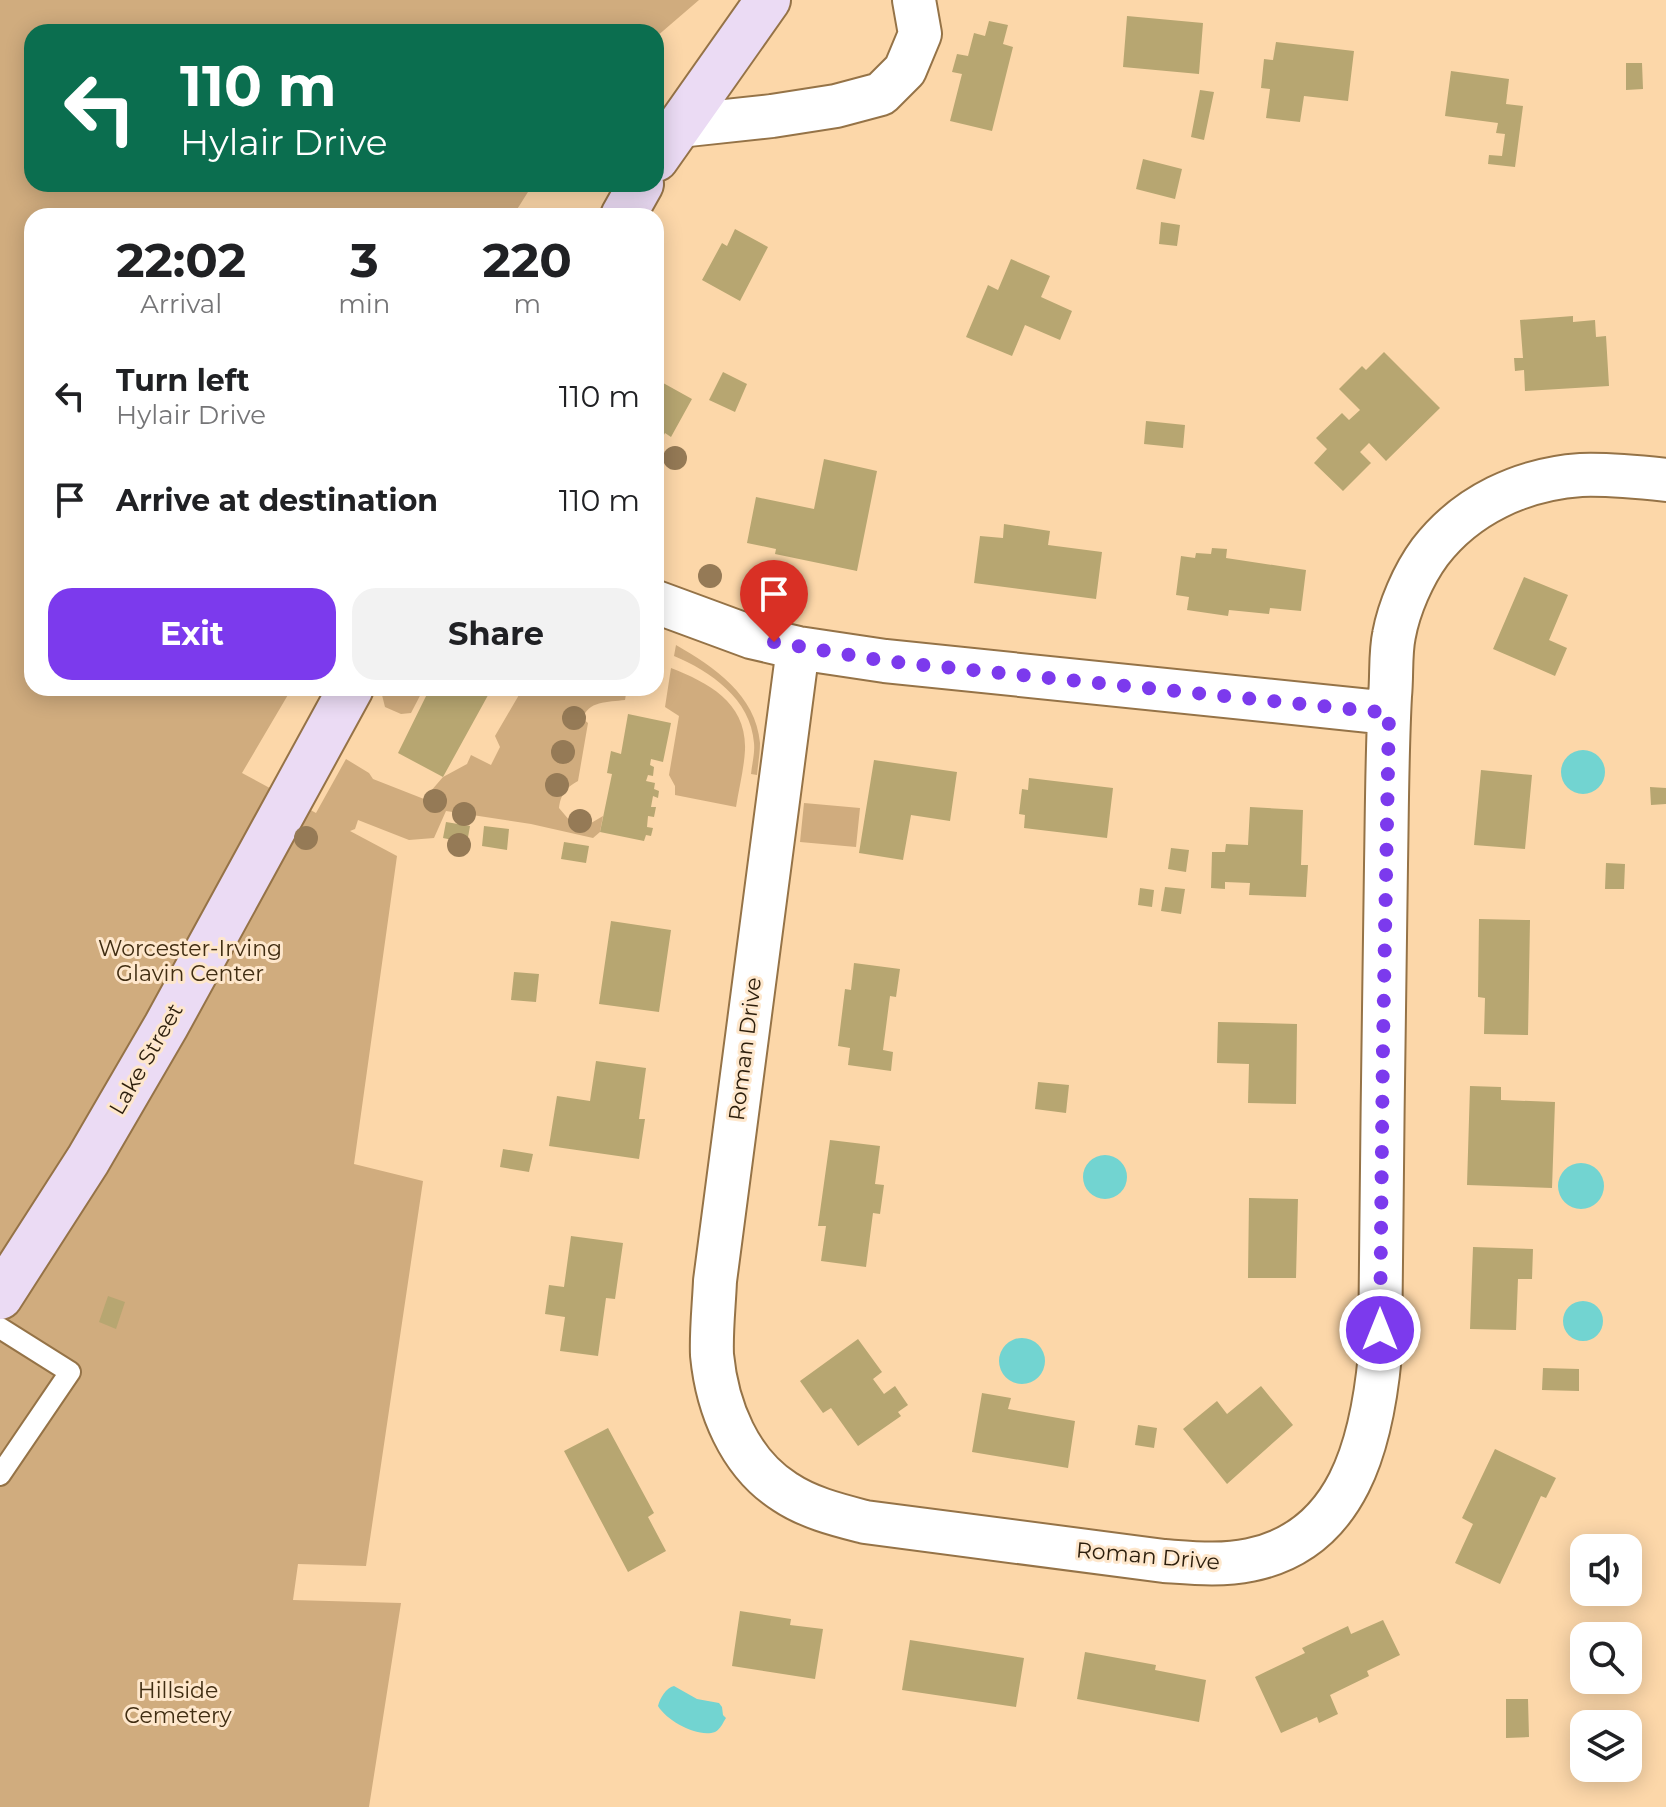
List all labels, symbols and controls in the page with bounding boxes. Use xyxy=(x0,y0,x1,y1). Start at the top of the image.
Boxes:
text: 110 m xyxy=(180,52,337,120)
icon: left xyxy=(48,56,152,160)
text: Hylair Drive xyxy=(180,120,388,164)
text: 22:02 xyxy=(116,231,246,289)
text: 3 xyxy=(350,231,379,289)
text: 220 xyxy=(483,231,572,289)
text: Arrival xyxy=(140,288,222,320)
text: min xyxy=(338,288,390,320)
text: m xyxy=(513,288,541,320)
text: Turn left xyxy=(116,362,249,399)
icon: left xyxy=(48,374,92,418)
text: 110 m xyxy=(559,378,640,415)
text: Hylair Drive xyxy=(116,399,266,431)
icon: arrive xyxy=(48,478,92,522)
text: Arrive at destination xyxy=(116,482,438,519)
text: 110 m xyxy=(559,482,640,519)
pin xyxy=(740,560,808,642)
icon: arrive xyxy=(752,572,796,616)
button: Exit xyxy=(48,588,336,680)
button: Share xyxy=(352,588,640,680)
park label: Worcester-Irving Glavin Center xyxy=(98,935,282,987)
street label: Roman Drive xyxy=(723,976,767,1122)
street label: Lake Street xyxy=(103,998,189,1120)
position arrow xyxy=(1338,1288,1422,1372)
map controls xyxy=(1570,1534,1642,1782)
button: sound xyxy=(1570,1534,1642,1606)
street label: Roman Drive xyxy=(1075,1536,1221,1576)
button: search xyxy=(1570,1622,1642,1694)
park label: Hillside Cemetery xyxy=(124,1677,232,1729)
button: layers xyxy=(1570,1710,1642,1782)

